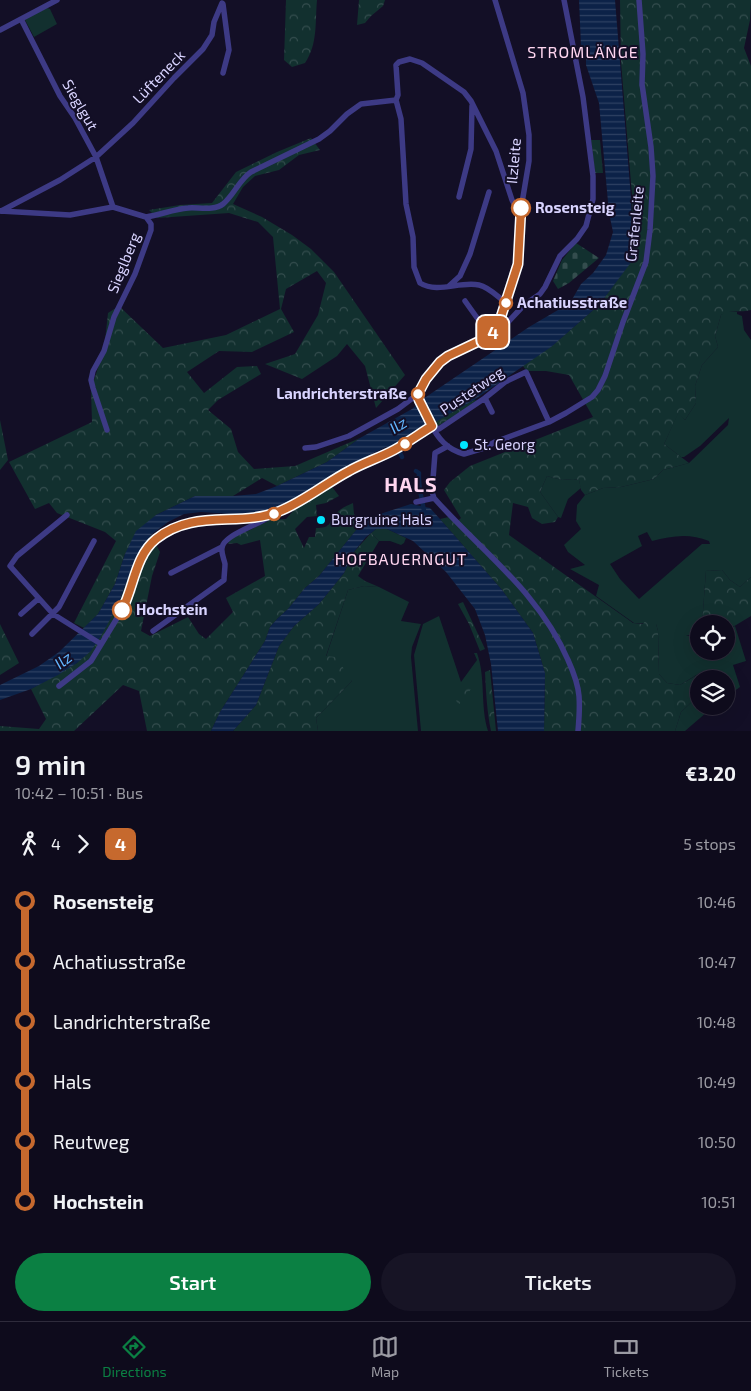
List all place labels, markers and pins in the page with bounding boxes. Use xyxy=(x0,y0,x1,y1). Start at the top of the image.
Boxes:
marker: Rosensteig xyxy=(511,198,531,218)
place label: Rosensteig xyxy=(535,198,615,216)
place label: Achatiusstraße xyxy=(517,293,627,311)
marker: Achatiusstraße xyxy=(499,296,513,310)
place label: Landrichterstraße xyxy=(276,384,407,402)
marker: Landrichterstraße xyxy=(411,387,425,401)
place label: St. Georg xyxy=(474,435,536,453)
unlabelled marker xyxy=(398,437,412,451)
marker: St. Georg xyxy=(458,439,470,451)
unlabelled marker xyxy=(267,507,281,521)
place label: Burgruine Hals xyxy=(331,510,432,528)
marker: Burgruine Hals xyxy=(315,514,327,526)
marker: Hochstein xyxy=(112,600,132,620)
place label: Hochstein xyxy=(136,600,208,618)

